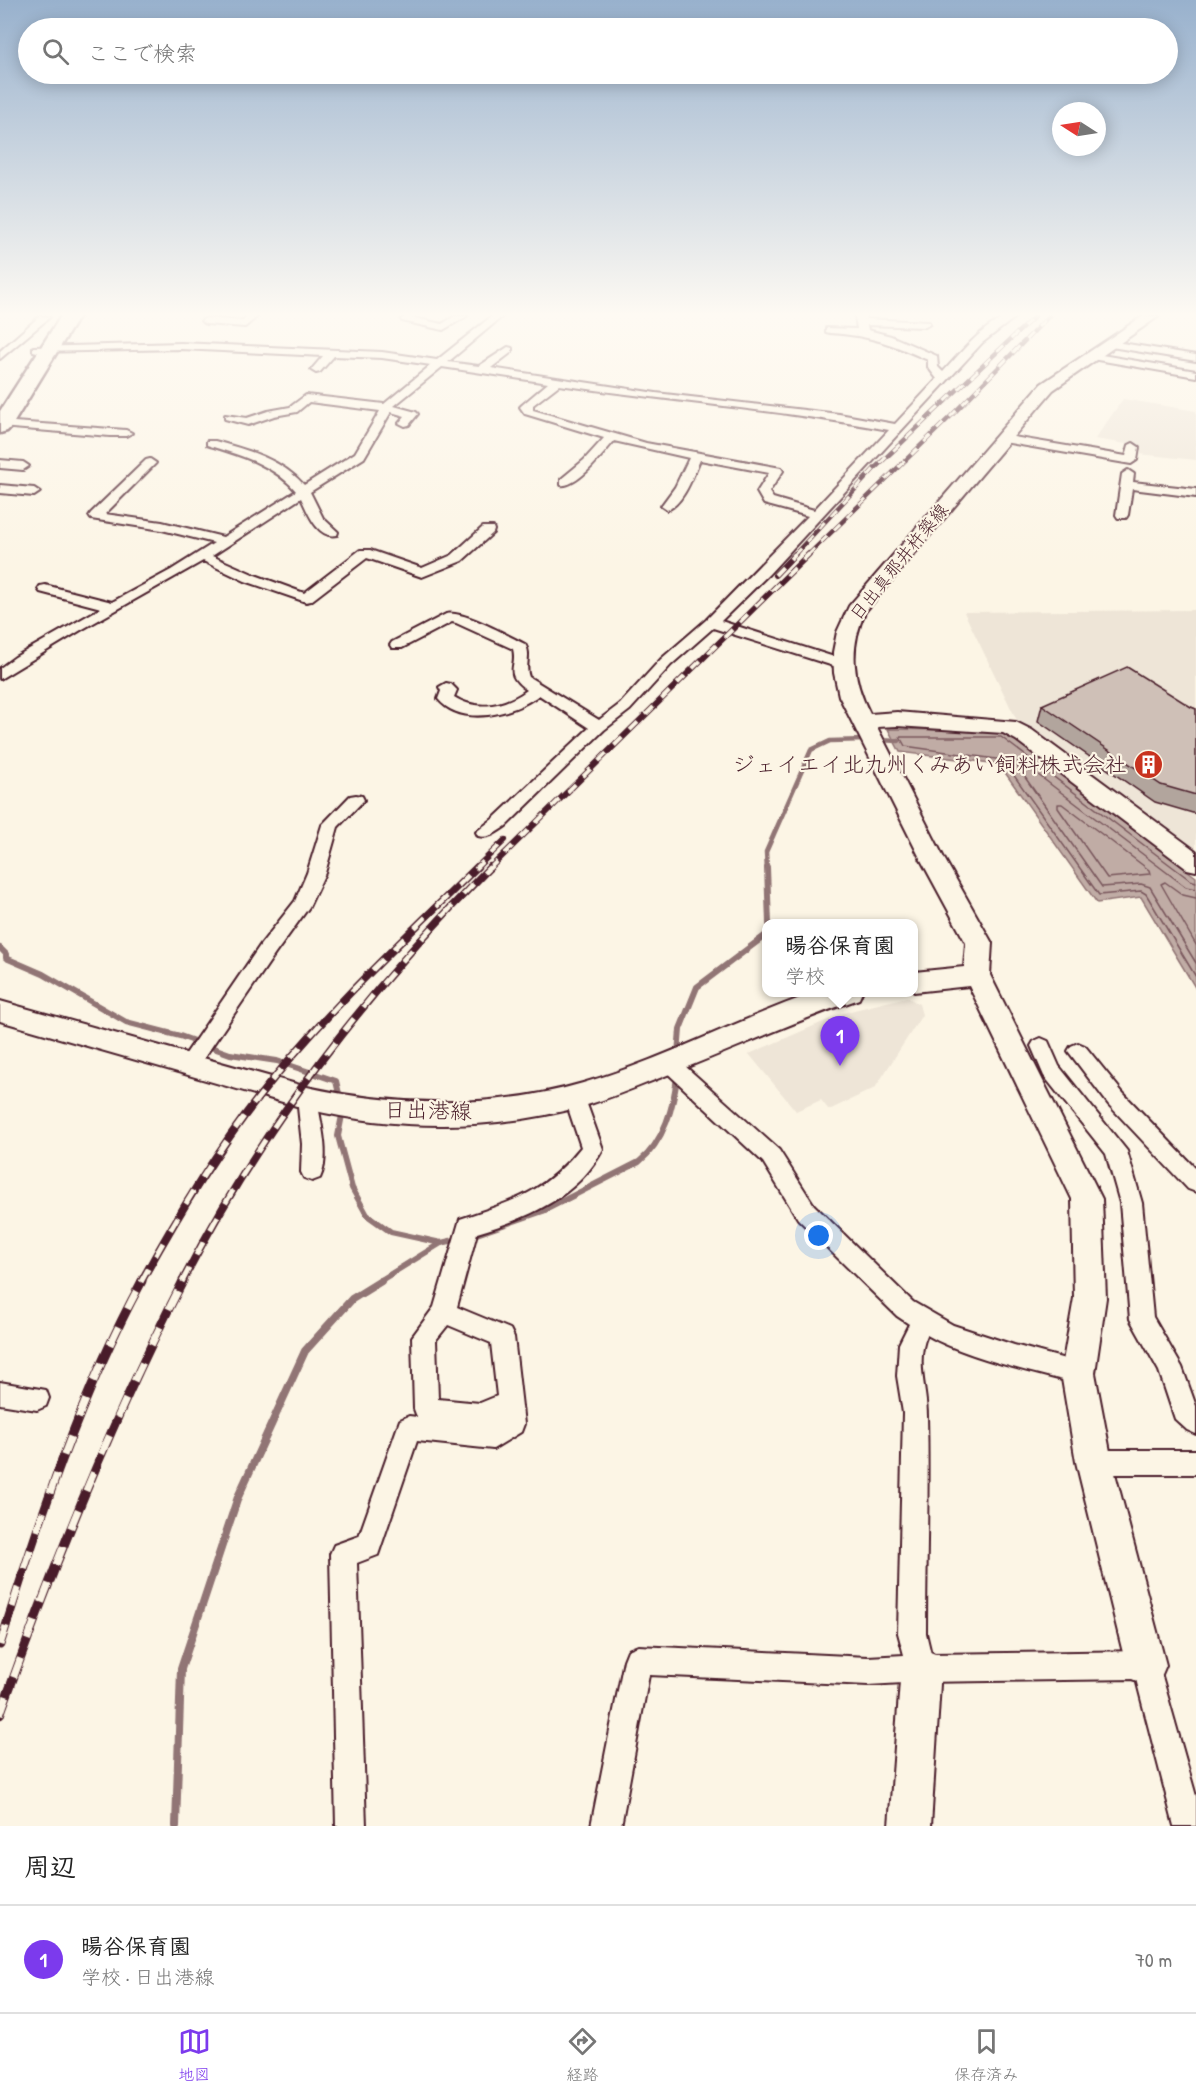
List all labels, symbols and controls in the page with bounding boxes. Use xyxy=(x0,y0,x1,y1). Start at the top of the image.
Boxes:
search box xyxy=(18,18,1178,84)
icon: search xyxy=(39,35,72,68)
text: ここで検索 xyxy=(87,38,197,68)
north arrow xyxy=(1052,102,1106,156)
street label: 日出真那井杵築線 xyxy=(844,498,954,626)
building icon: ジェイエイ北九州くみあい飼料株式会社 xyxy=(1132,748,1164,780)
place label: ジェイエイ北九州くみあい飼料株式会社 xyxy=(732,749,1127,779)
popup xyxy=(762,919,918,997)
text: 暘谷保育園 xyxy=(785,930,895,960)
text: 学校 xyxy=(785,962,825,989)
pin: 1 xyxy=(820,1016,860,1066)
street label: 日出港線 xyxy=(384,1094,472,1126)
your location xyxy=(804,1221,833,1250)
text: 周辺 xyxy=(24,1849,76,1884)
text: 暘谷保育園 xyxy=(81,1931,191,1961)
text: 1 xyxy=(40,1946,47,1973)
text: 70 m xyxy=(1135,1946,1172,1973)
text: 学校 · 日出港線 xyxy=(81,1963,214,1990)
tab: 地図 xyxy=(178,2025,211,2085)
tab: 経路 xyxy=(566,2025,599,2085)
tab: 保存済み xyxy=(954,2025,1018,2085)

